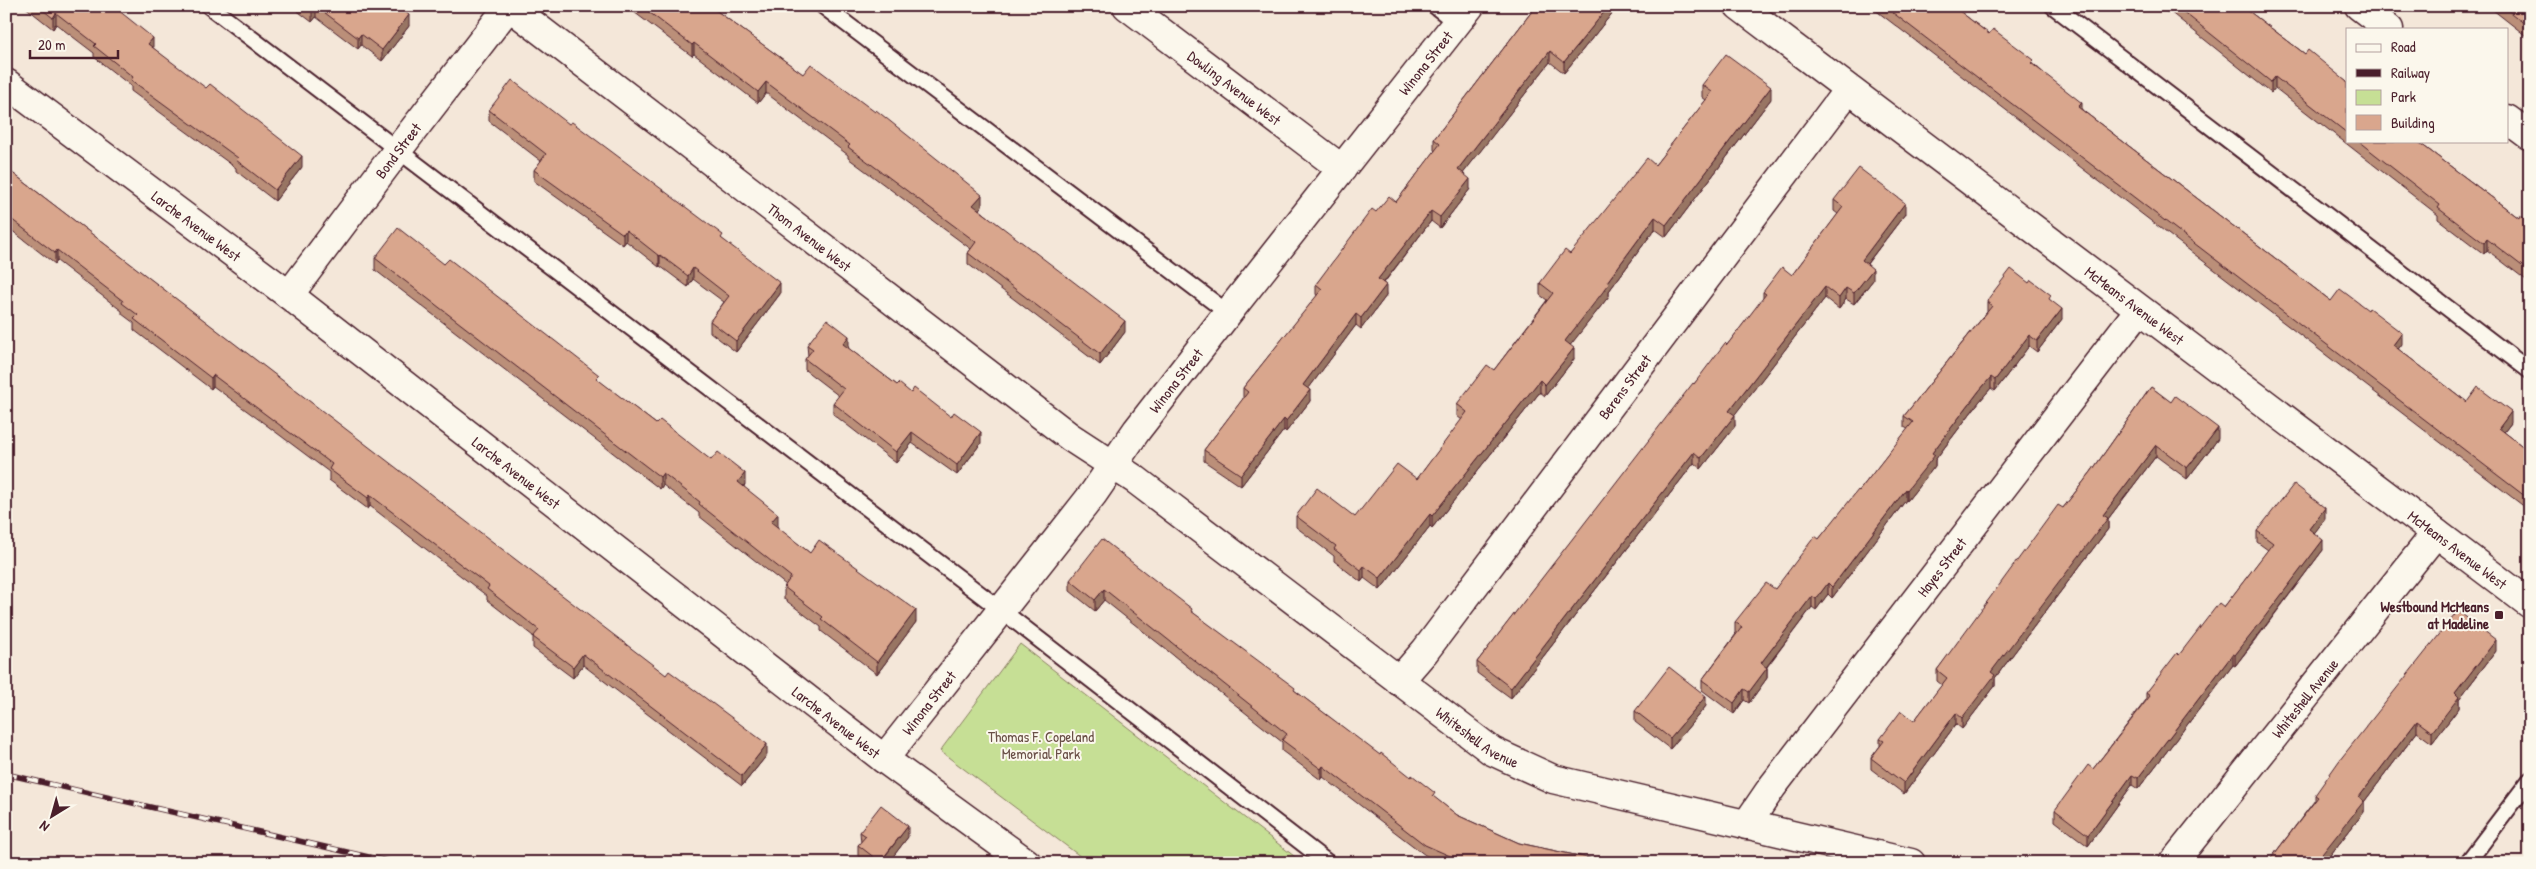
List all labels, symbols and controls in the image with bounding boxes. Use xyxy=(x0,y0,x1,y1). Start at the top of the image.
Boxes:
street label: Winona Street xyxy=(1393,26,1458,99)
scale bar xyxy=(30,28,118,60)
legend xyxy=(2346,28,2508,142)
text: 20 m xyxy=(38,34,65,55)
text: Road xyxy=(2391,36,2416,57)
street label: Dowling Avenue West xyxy=(1184,45,1286,130)
text: Railway xyxy=(2391,62,2430,83)
text: Park xyxy=(2391,86,2416,107)
text: Building xyxy=(2391,112,2435,133)
street label: Bond Street xyxy=(370,118,426,182)
street label: Larche Avenue West xyxy=(148,185,246,267)
street label: Thom Avenue West xyxy=(763,198,857,276)
street label: McMeans Avenue West xyxy=(2081,261,2189,350)
street label: Winona Street xyxy=(1144,343,1208,417)
street label: Berens Street xyxy=(1593,349,1656,423)
street label: Larche Avenue West xyxy=(468,431,566,514)
street label: McMeans Avenue West xyxy=(2404,505,2512,594)
street label: Hayes Street xyxy=(1912,532,1972,601)
place label: Westbound McMeans at Madeline xyxy=(2380,596,2489,634)
marker: Westbound McMeans at Madeline xyxy=(2493,609,2505,621)
street label: Whiteshell Avenue xyxy=(2266,654,2343,742)
street label: Winona Street xyxy=(897,665,961,739)
street label: Larche Avenue West xyxy=(788,681,886,764)
street label: Whiteshell Avenue xyxy=(1432,702,1522,772)
park label: Thomas F. Copeland Memorial Park xyxy=(988,726,1094,764)
north arrow xyxy=(28,792,78,842)
text: N xyxy=(35,817,53,837)

